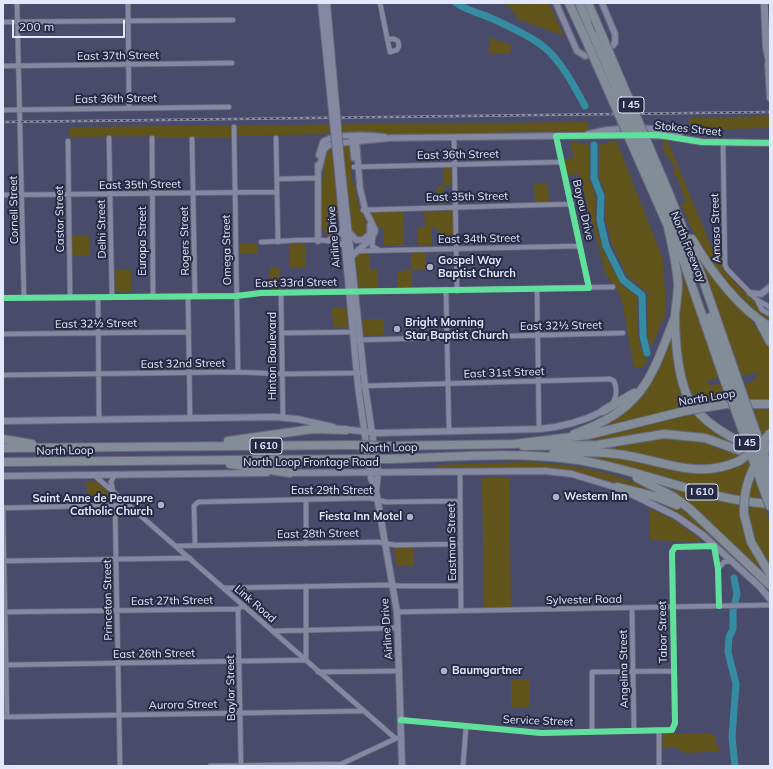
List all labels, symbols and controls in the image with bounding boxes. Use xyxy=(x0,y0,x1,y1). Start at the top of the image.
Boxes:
scale bar xyxy=(14,12,127,38)
text: 200 m xyxy=(19,19,54,34)
street label: East 37th Street xyxy=(77,49,159,63)
street label: East 36th Street xyxy=(75,92,157,106)
road number: I 45 xyxy=(618,97,644,113)
street label: Stokes Street xyxy=(654,119,722,139)
street label: East 36th Street xyxy=(417,148,499,162)
street label: Cornell Street xyxy=(7,176,21,244)
street label: East 35th Street xyxy=(99,178,181,192)
street label: Bayou Drive xyxy=(570,178,596,242)
street label: Castor Street xyxy=(53,186,67,252)
street label: East 35th Street xyxy=(426,190,508,204)
street label: Amasa Street xyxy=(708,193,724,263)
street label: Delhi Street xyxy=(95,199,109,259)
street label: Europa Street xyxy=(136,206,150,276)
street label: Rogers Street xyxy=(178,206,192,276)
street label: Airline Drive xyxy=(325,206,343,268)
street label: North Freeway xyxy=(668,209,708,285)
street label: Omega Street xyxy=(220,215,234,285)
street label: East 34th Street xyxy=(438,232,520,246)
place label: Gospel Way Baptist Church xyxy=(438,254,516,280)
marker: Gospel Way Baptist Church xyxy=(425,262,435,272)
street label: East 33rd Street xyxy=(255,276,337,290)
street label: Hinton Boulevard xyxy=(266,312,280,400)
place label: Bright Morning Star Baptist Church xyxy=(405,316,508,342)
street label: East 32½ Street xyxy=(55,317,137,331)
street label: East 32½ Street xyxy=(520,319,602,333)
marker: Bright Morning Star Baptist Church xyxy=(392,324,402,334)
street label: East 32nd Street xyxy=(141,357,225,371)
street label: East 31st Street xyxy=(463,365,545,381)
street label: North Loop xyxy=(678,387,736,409)
road number: I 45 xyxy=(734,435,760,451)
road number: I 610 xyxy=(250,438,282,454)
street label: North Loop xyxy=(360,441,418,455)
street label: North Loop xyxy=(36,444,94,458)
street label: North Loop Frontage Road xyxy=(243,456,379,470)
street label: East 29th Street xyxy=(291,484,373,498)
road number: I 610 xyxy=(686,484,718,500)
place label: Western Inn xyxy=(564,490,628,504)
place label: Saint Anne de Peaupre Catholic Church xyxy=(32,492,153,518)
marker: Western Inn xyxy=(551,492,561,502)
marker: Saint Anne de Peaupre Catholic Church xyxy=(156,500,166,510)
street label: Eastman Street xyxy=(445,503,459,581)
place label: Fiesta Inn Motel xyxy=(319,510,402,524)
marker: Fiesta Inn Motel xyxy=(405,512,415,522)
street label: East 28th Street xyxy=(277,527,359,541)
street label: Princeton Street xyxy=(101,559,115,641)
street label: Link Road xyxy=(232,582,278,626)
street label: Sylvester Road xyxy=(546,593,622,607)
street label: East 27th Street xyxy=(131,594,213,608)
street label: Airline Drive xyxy=(378,598,396,660)
street label: Tabor Street xyxy=(656,601,670,663)
street label: Angelina Street xyxy=(617,630,631,708)
street label: East 26th Street xyxy=(113,647,195,661)
street label: Baylor Street xyxy=(224,655,238,721)
place label: Baumgartner xyxy=(452,664,522,678)
marker: Baumgartner xyxy=(439,666,449,676)
street label: Aurora Street xyxy=(149,698,217,712)
street label: Service Street xyxy=(503,713,573,729)

